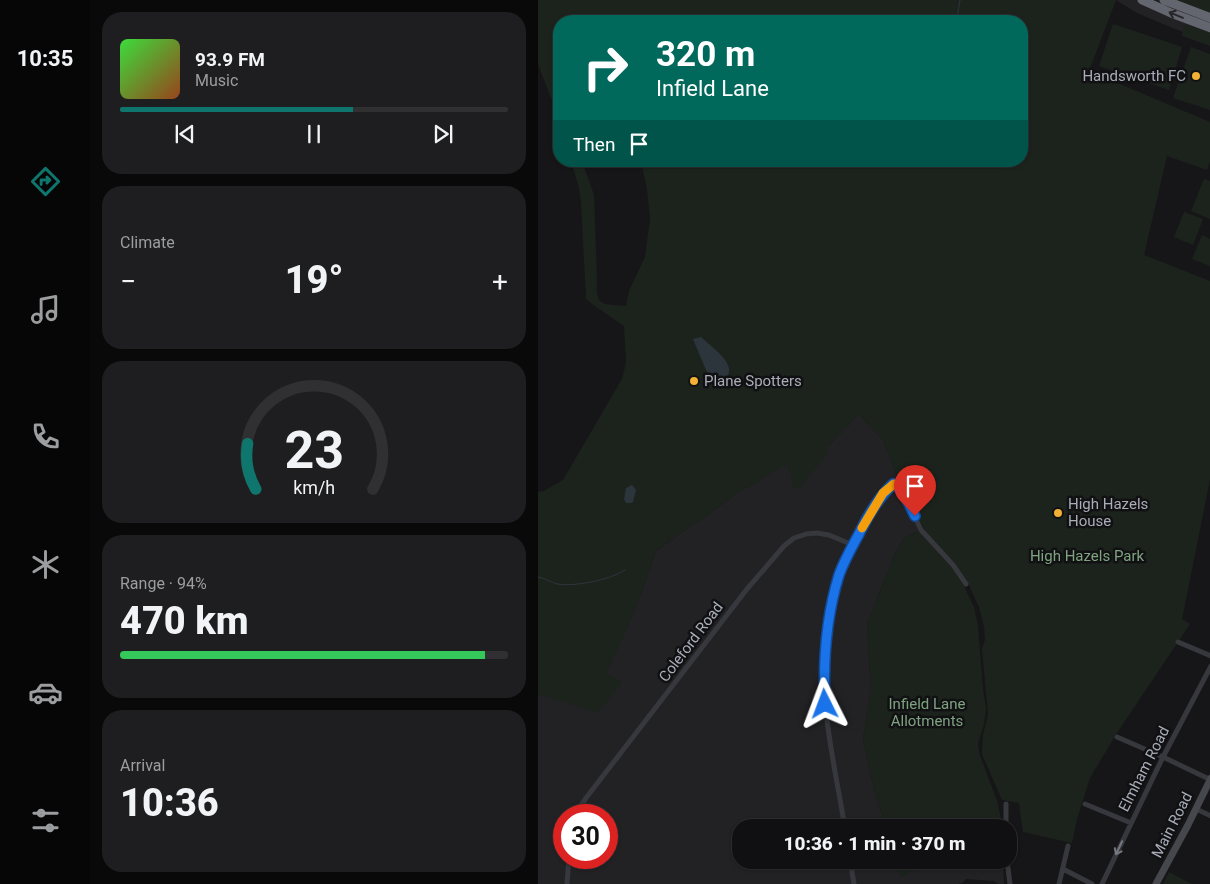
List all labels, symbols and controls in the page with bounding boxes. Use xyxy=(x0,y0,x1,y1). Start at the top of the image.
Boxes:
one-way arrow xyxy=(1169,10,1184,19)
text: 320 m xyxy=(656,34,755,75)
icon: right xyxy=(573,35,638,100)
text: 10:35 xyxy=(17,46,73,71)
text: 93.9 FM xyxy=(195,48,265,71)
place label: Handsworth FC xyxy=(1082,67,1186,85)
marker: Handsworth FC xyxy=(1190,70,1202,82)
text: Music xyxy=(195,71,238,90)
text: Infield Lane xyxy=(656,76,769,101)
icon: previous xyxy=(171,120,199,148)
icon: pause xyxy=(300,120,328,148)
icon: next xyxy=(429,120,457,148)
icon: arrive xyxy=(625,130,653,158)
text: Then xyxy=(573,133,615,156)
icon: directions xyxy=(28,164,63,199)
text: Climate xyxy=(120,233,175,252)
text: 19° xyxy=(285,258,343,302)
text: − xyxy=(120,265,136,298)
text: + xyxy=(492,265,508,298)
icon: music xyxy=(28,292,63,327)
place label: Plane Spotters xyxy=(704,372,802,390)
marker: Plane Spotters xyxy=(688,375,700,387)
icon: phone xyxy=(28,419,63,454)
text: 23 xyxy=(284,420,344,481)
pin xyxy=(894,465,936,516)
icon: arrive xyxy=(901,472,929,500)
text: km/h xyxy=(293,477,335,498)
place label: High Hazels House xyxy=(1068,495,1148,530)
marker: High Hazels House xyxy=(1052,507,1064,519)
icon: climate xyxy=(28,547,63,582)
park label: High Hazels Park xyxy=(1030,547,1145,565)
text: Range · 94% xyxy=(120,574,207,593)
text: 470 km xyxy=(120,599,249,643)
street label: Coleford Road xyxy=(655,599,727,685)
icon: car xyxy=(28,675,63,710)
position arrow xyxy=(798,677,850,729)
park label: Infield Lane Allotments xyxy=(889,695,966,730)
street label: Elmham Road xyxy=(1115,723,1173,815)
text: Arrival xyxy=(120,756,165,775)
text: 10:36 xyxy=(120,781,219,825)
street label: Main Road xyxy=(1148,789,1196,861)
icon: filters xyxy=(28,803,63,838)
speed limit sign: 30 xyxy=(553,804,618,869)
text: 10:36 · 1 min · 370 m xyxy=(783,832,966,855)
one-way arrow xyxy=(1114,840,1123,855)

